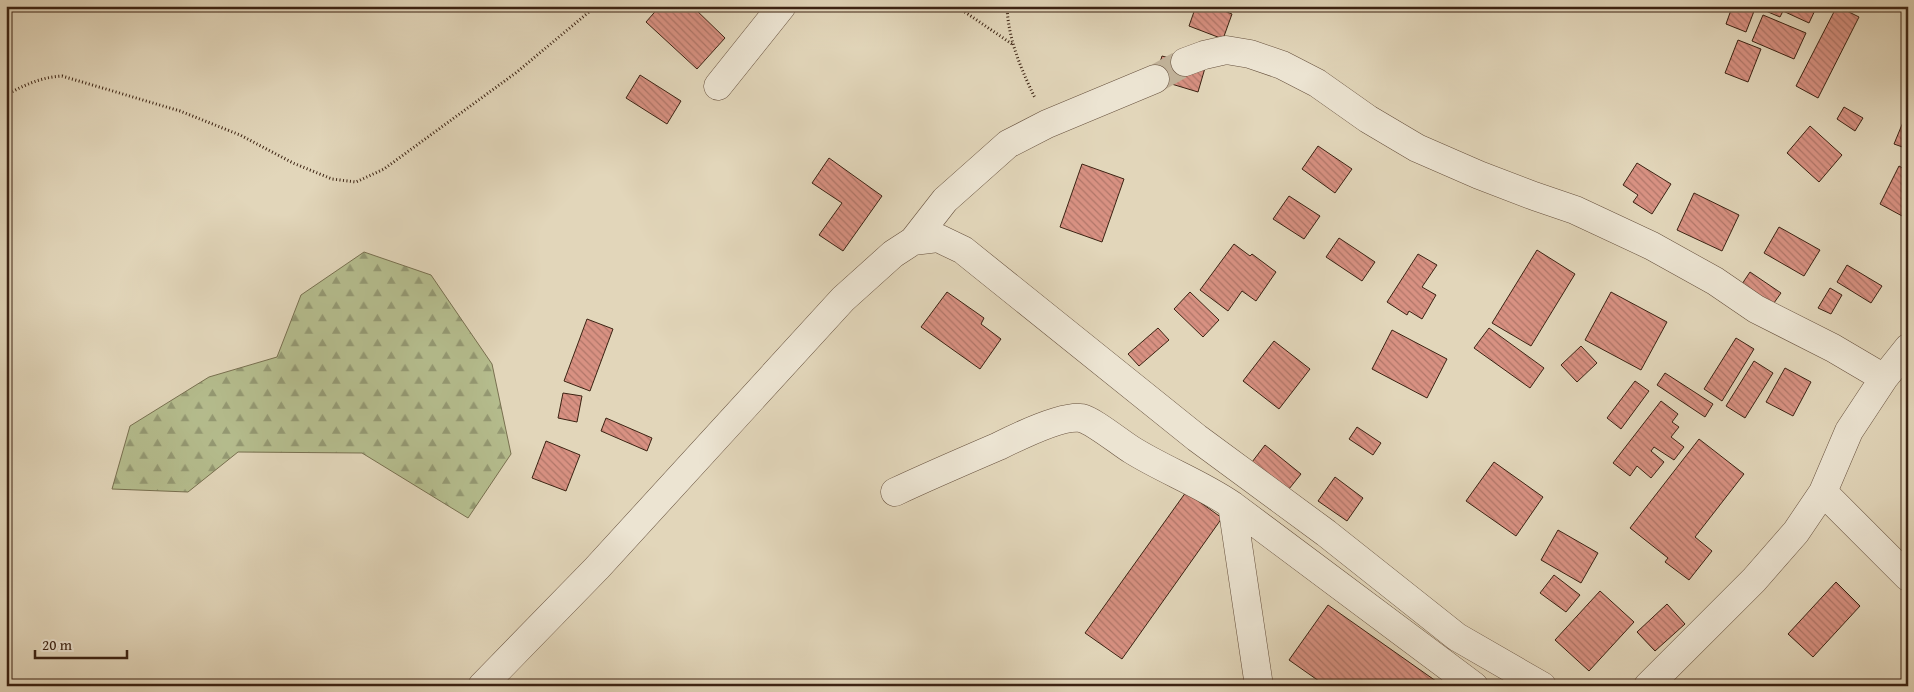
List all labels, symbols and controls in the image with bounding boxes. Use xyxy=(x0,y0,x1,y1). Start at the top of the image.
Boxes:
scale bar xyxy=(35,627,128,659)
text: 20 m xyxy=(42,634,73,655)

